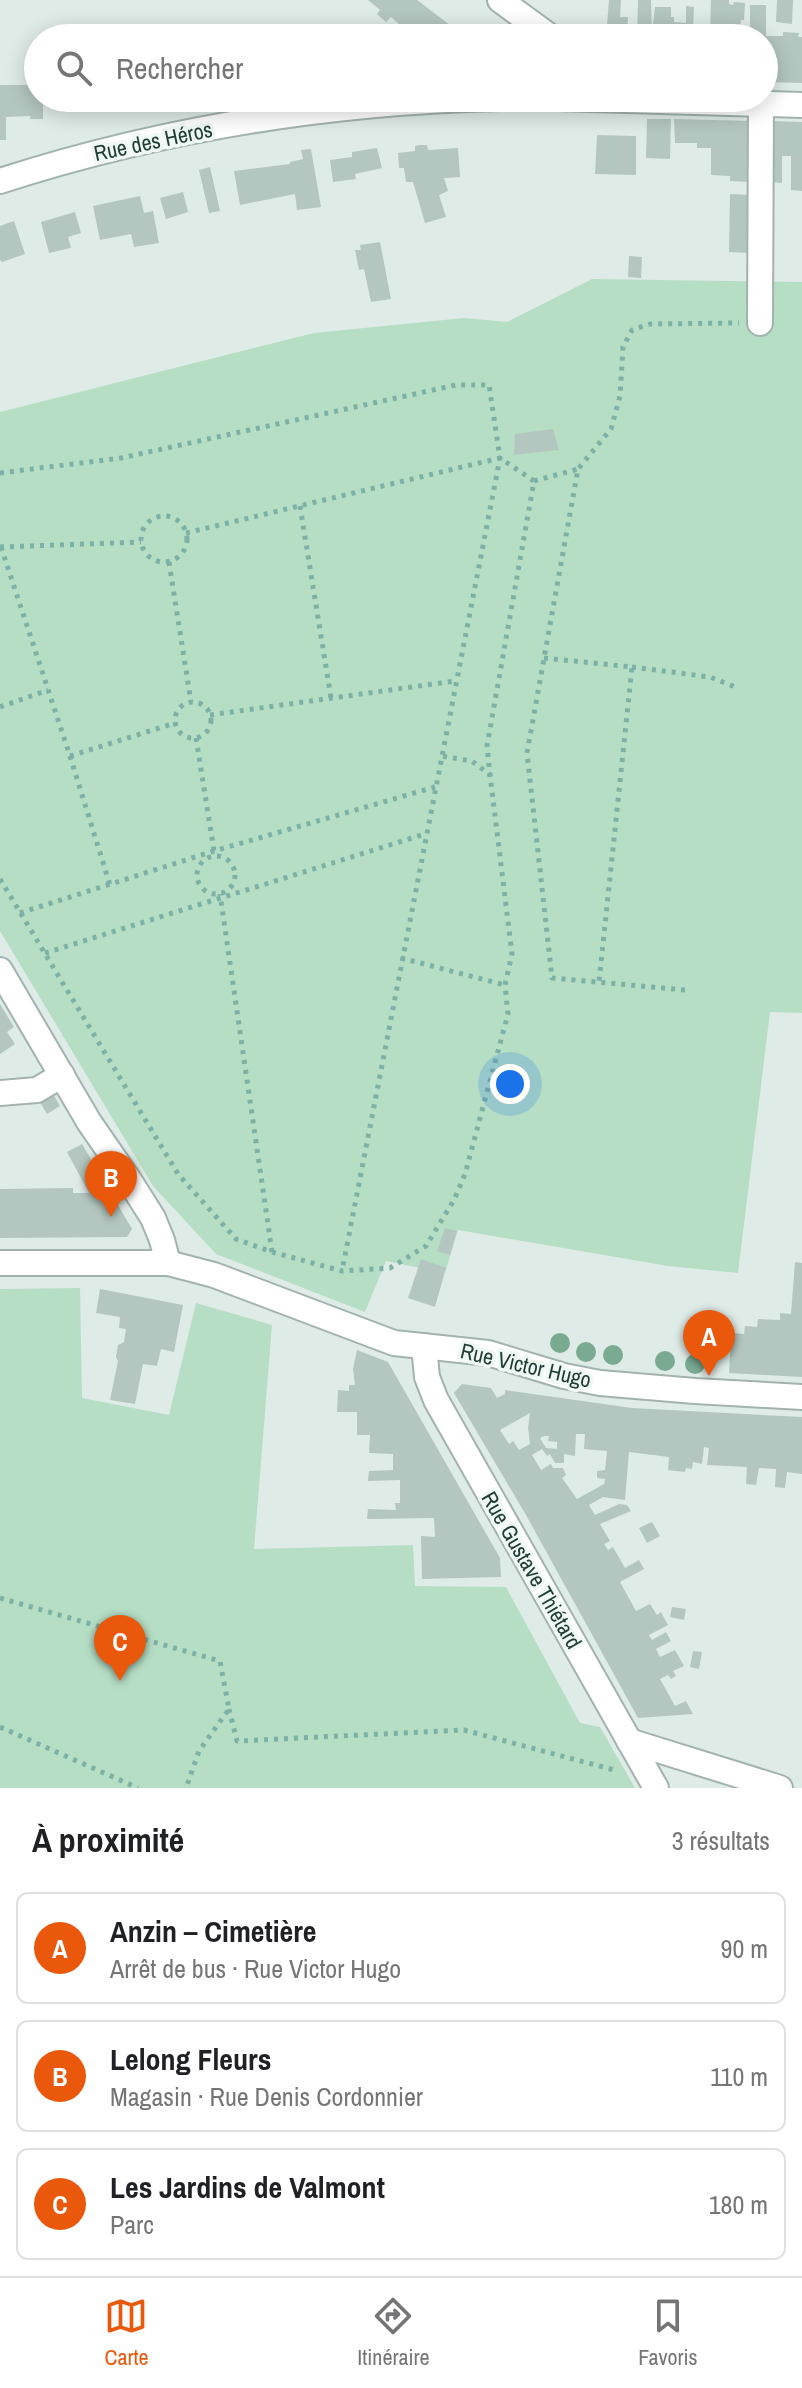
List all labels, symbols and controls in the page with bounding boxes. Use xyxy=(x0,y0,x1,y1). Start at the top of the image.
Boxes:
search box xyxy=(24,24,778,112)
icon: search xyxy=(52,46,96,90)
text: Rechercher xyxy=(116,48,243,88)
street label: Rue des Héros xyxy=(91,114,215,168)
your location xyxy=(490,1064,530,1104)
pin: B xyxy=(85,1151,137,1217)
pin: A xyxy=(683,1310,735,1376)
street label: Rue Victor Hugo xyxy=(458,1335,594,1395)
street label: Rue Gustave Thiétard xyxy=(475,1486,589,1654)
pin: C xyxy=(94,1615,146,1681)
text: À proximité xyxy=(32,1817,184,1863)
text: 3 résultats xyxy=(672,1823,770,1858)
text: Anzin – Cimetière xyxy=(110,1911,316,1951)
text: A xyxy=(52,1931,68,1966)
text: 90 m xyxy=(721,1931,768,1966)
text: Arrêt de bus · Rue Victor Hugo xyxy=(110,1951,401,1986)
text: Lelong Fleurs xyxy=(110,2039,271,2079)
text: B xyxy=(52,2059,68,2094)
text: 110 m xyxy=(710,2059,768,2094)
text: Magasin · Rue Denis Cordonnier xyxy=(110,2079,423,2114)
text: Les Jardins de Valmont xyxy=(110,2167,385,2207)
text: C xyxy=(52,2187,68,2222)
text: 180 m xyxy=(709,2187,768,2222)
text: Parc xyxy=(110,2207,154,2242)
tab: Carte xyxy=(104,2294,149,2372)
tab: Itinéraire xyxy=(357,2294,430,2372)
tab: Favoris xyxy=(638,2294,698,2372)

